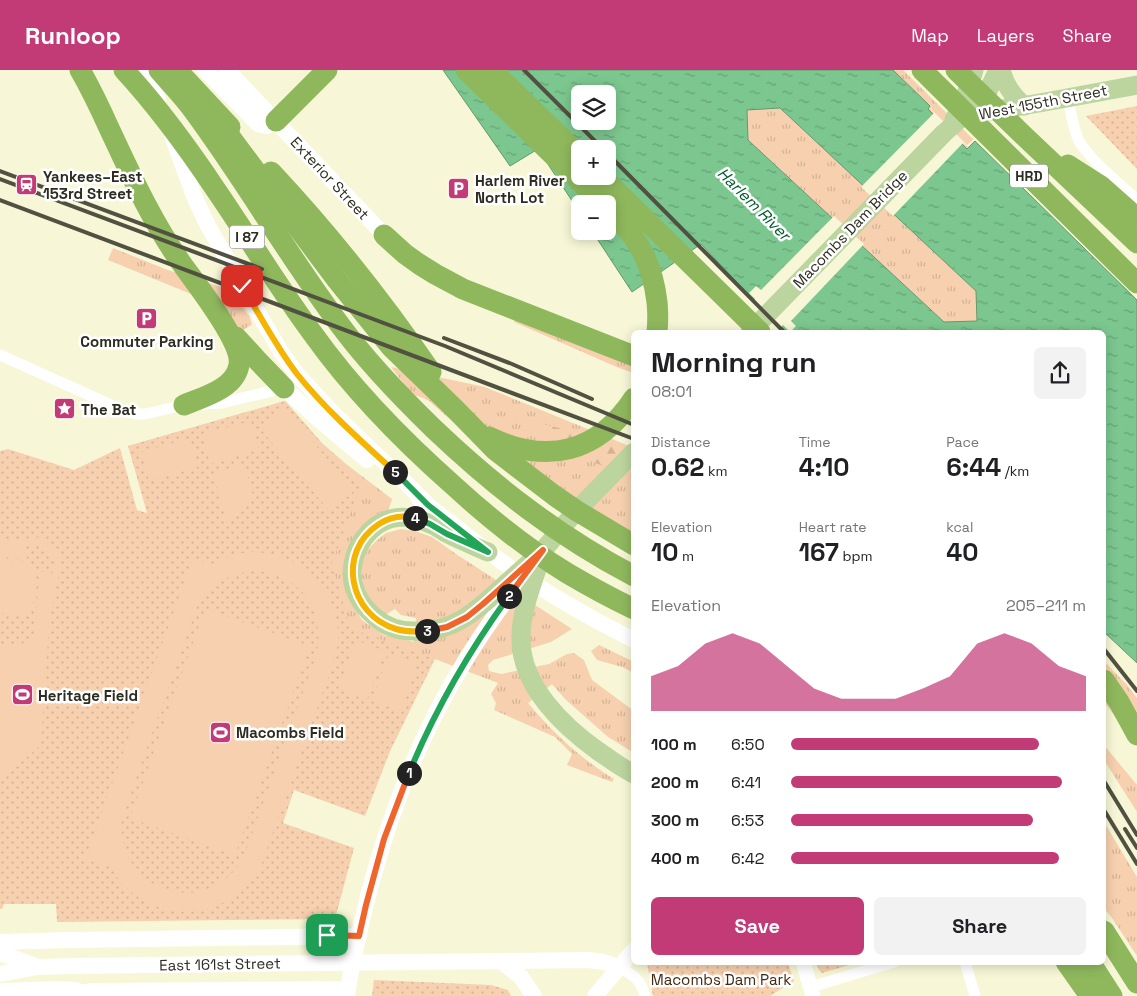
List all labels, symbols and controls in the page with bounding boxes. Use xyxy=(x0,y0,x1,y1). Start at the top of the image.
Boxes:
text: Runloop xyxy=(25,20,121,51)
text: Map xyxy=(911,24,949,47)
text: Layers xyxy=(977,24,1034,47)
text: Share xyxy=(1062,24,1112,47)
street label: West 155th Street xyxy=(977,80,1109,124)
map controls xyxy=(571,85,616,240)
button: layers xyxy=(571,85,616,130)
street label: Exterior Street xyxy=(287,132,373,224)
button: + xyxy=(571,140,616,185)
water label: Harlem River xyxy=(713,163,796,246)
road number: HRD xyxy=(1010,164,1048,188)
street label: Macombs Dam Bridge xyxy=(789,166,911,292)
place label: Yankees–East 153rd Street xyxy=(43,167,143,203)
place label: Harlem River North Lot xyxy=(475,171,565,207)
station icon: Yankees–East 153rd Street xyxy=(15,173,39,197)
parking icon: Harlem River North Lot xyxy=(447,177,471,201)
button: − xyxy=(571,195,616,240)
road number: I 87 xyxy=(230,226,264,248)
pin xyxy=(221,265,263,307)
icon: check xyxy=(228,272,256,300)
parking icon: Commuter Parking xyxy=(135,306,159,330)
place label: Commuter Parking xyxy=(80,332,214,351)
text: Morning run xyxy=(651,344,816,380)
button: share xyxy=(1034,347,1086,399)
text: 08:01 xyxy=(651,381,692,402)
place icon: The Bat xyxy=(53,397,77,421)
place label: The Bat xyxy=(81,400,137,419)
text: Distance xyxy=(651,433,711,451)
text: Time xyxy=(799,433,831,451)
text: Pace xyxy=(946,433,979,451)
text: 0.62 xyxy=(651,451,704,483)
text: 4:10 xyxy=(799,451,850,483)
text: 6:44 xyxy=(946,451,1001,483)
pin: 5 xyxy=(382,460,408,484)
text: km xyxy=(704,462,727,480)
text: /km xyxy=(1001,462,1029,480)
text: 5 xyxy=(391,463,400,481)
pin: 4 xyxy=(402,506,428,530)
text: 4 xyxy=(411,509,420,527)
text: Elevation xyxy=(651,518,712,536)
text: Heart rate xyxy=(799,518,867,536)
text: kcal xyxy=(946,518,973,536)
text: 10 xyxy=(651,536,679,568)
text: 167 xyxy=(799,536,839,568)
text: 40 xyxy=(946,536,978,568)
text: m xyxy=(679,547,694,565)
text: bpm xyxy=(839,547,873,565)
pin: 2 xyxy=(496,584,522,608)
text: 2 xyxy=(505,587,514,605)
text: Elevation xyxy=(651,595,721,616)
text: 205–211 m xyxy=(1006,595,1086,616)
pin: 3 xyxy=(414,618,440,644)
text: 3 xyxy=(423,622,432,640)
sports icon: Heritage Field xyxy=(10,683,34,707)
place label: Heritage Field xyxy=(38,686,138,705)
sports icon: Macombs Field xyxy=(208,720,232,744)
place label: Macombs Field xyxy=(236,723,344,742)
text: 100 m xyxy=(651,734,697,755)
text: 6:50 xyxy=(731,734,765,755)
pin: 1 xyxy=(396,760,422,786)
text: 1 xyxy=(406,764,413,782)
text: 200 m xyxy=(651,772,699,793)
text: 6:41 xyxy=(731,772,761,793)
text: 300 m xyxy=(651,810,699,831)
text: 6:53 xyxy=(731,810,764,831)
text: 400 m xyxy=(651,848,700,869)
text: 6:42 xyxy=(731,848,765,869)
button: Save xyxy=(651,897,864,955)
button: Share xyxy=(874,897,1086,955)
pin xyxy=(306,914,348,956)
icon: arrive xyxy=(313,921,341,949)
street label: East 161st Street xyxy=(159,953,281,975)
park label: Macombs Dam Park xyxy=(651,970,791,989)

